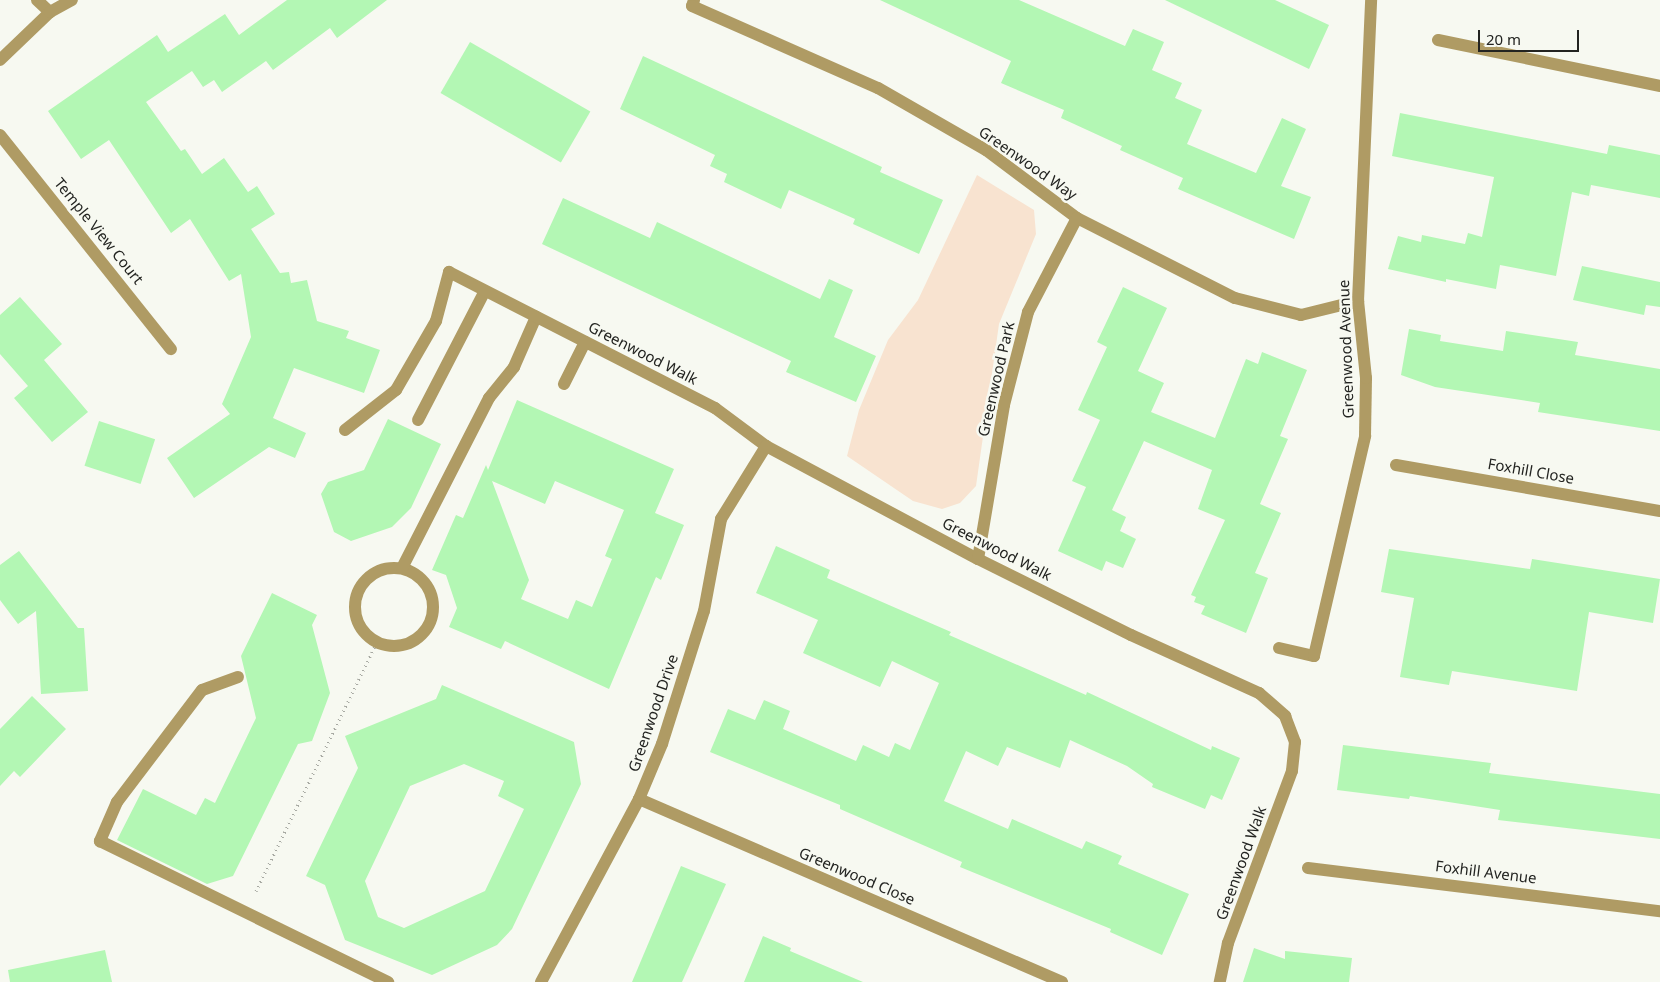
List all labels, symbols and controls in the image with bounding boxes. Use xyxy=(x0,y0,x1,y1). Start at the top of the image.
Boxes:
scale bar xyxy=(1480,20,1581,52)
text: 20 m xyxy=(1486,29,1521,49)
street label: Greenwood Way xyxy=(975,122,1081,204)
street label: Temple View Court xyxy=(51,174,147,288)
street label: Greenwood Avenue xyxy=(1335,279,1357,419)
street label: Greenwood Walk xyxy=(585,318,701,388)
street label: Greenwood Park xyxy=(974,320,1018,438)
street label: Foxhill Close xyxy=(1486,455,1576,487)
street label: Greenwood Walk xyxy=(939,514,1055,584)
street label: Greenwood Drive xyxy=(624,652,682,774)
street label: Greenwood Walk xyxy=(1212,804,1270,922)
street label: Greenwood Close xyxy=(796,843,918,909)
street label: Foxhill Avenue xyxy=(1434,857,1538,887)

